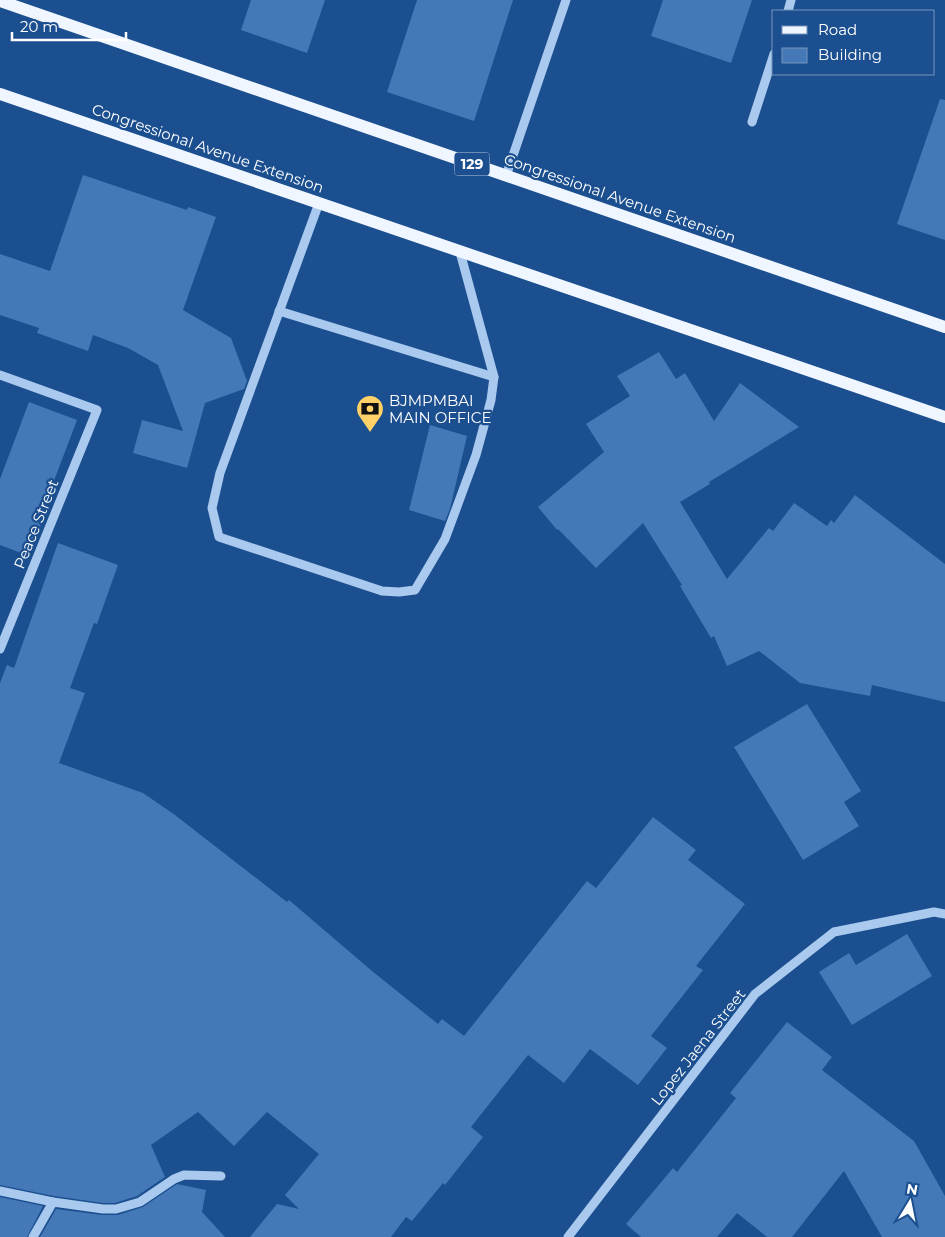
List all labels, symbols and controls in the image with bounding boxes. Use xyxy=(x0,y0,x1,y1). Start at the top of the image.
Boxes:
scale bar xyxy=(12,10,126,42)
legend xyxy=(772,10,935,75)
text: 20 m xyxy=(20,17,58,36)
text: Road xyxy=(818,20,857,39)
text: Building xyxy=(818,45,882,64)
street label: Congressional Avenue Extension xyxy=(89,99,327,197)
street label: Congressional Avenue Extension xyxy=(501,149,739,247)
road number: 129 xyxy=(454,152,490,175)
place label: BJMPMBAI MAIN OFFICE xyxy=(389,391,492,427)
bank icon: BJMPMBAI MAIN OFFICE xyxy=(355,394,385,433)
street label: Peace Street xyxy=(9,476,63,572)
street label: Lopez Jaena Street xyxy=(647,985,749,1109)
north arrow xyxy=(885,1177,935,1227)
text: N xyxy=(905,1179,919,1199)

